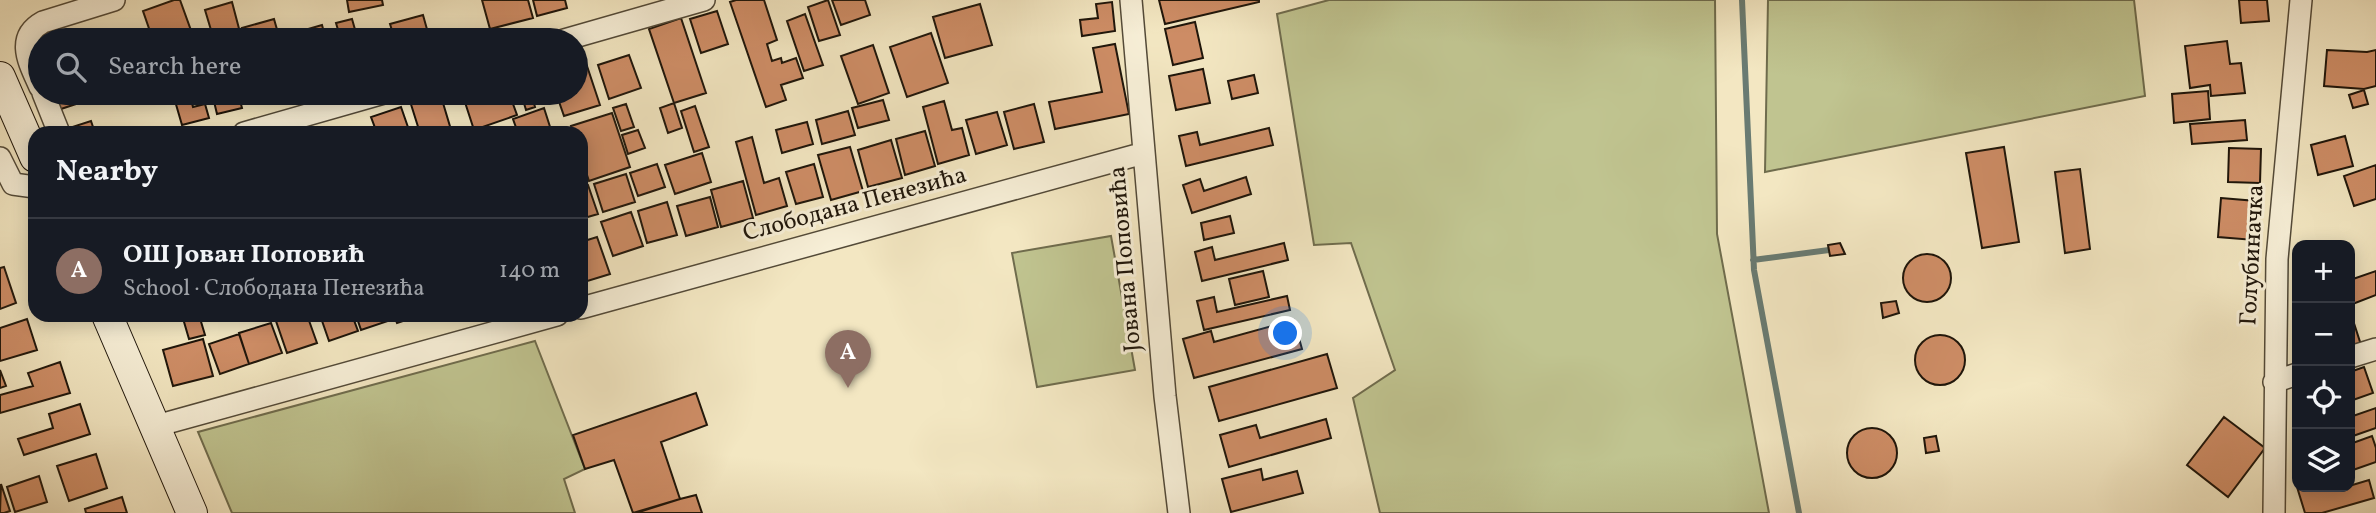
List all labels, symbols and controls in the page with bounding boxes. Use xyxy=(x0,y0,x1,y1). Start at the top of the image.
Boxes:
search box xyxy=(28,28,588,105)
icon: search xyxy=(52,48,90,86)
text: Search here xyxy=(108,49,241,85)
text: Nearby xyxy=(56,151,158,193)
street label: Слободана Пенезића xyxy=(739,159,971,251)
street label: Јована Поповића xyxy=(1101,165,1151,353)
street label: Голубиначка xyxy=(2232,184,2274,326)
text: ОШ Јован Поповић xyxy=(123,237,365,273)
map controls xyxy=(2292,240,2355,492)
button: + xyxy=(2292,240,2355,303)
text: A xyxy=(71,255,87,287)
text: 140 m xyxy=(499,255,560,287)
text: School · Слободана Пенезића xyxy=(123,273,425,305)
button: − xyxy=(2292,303,2355,366)
your location xyxy=(1268,316,1302,350)
pin: A xyxy=(825,330,871,388)
button: locate xyxy=(2292,366,2355,429)
button: layers xyxy=(2292,429,2355,492)

